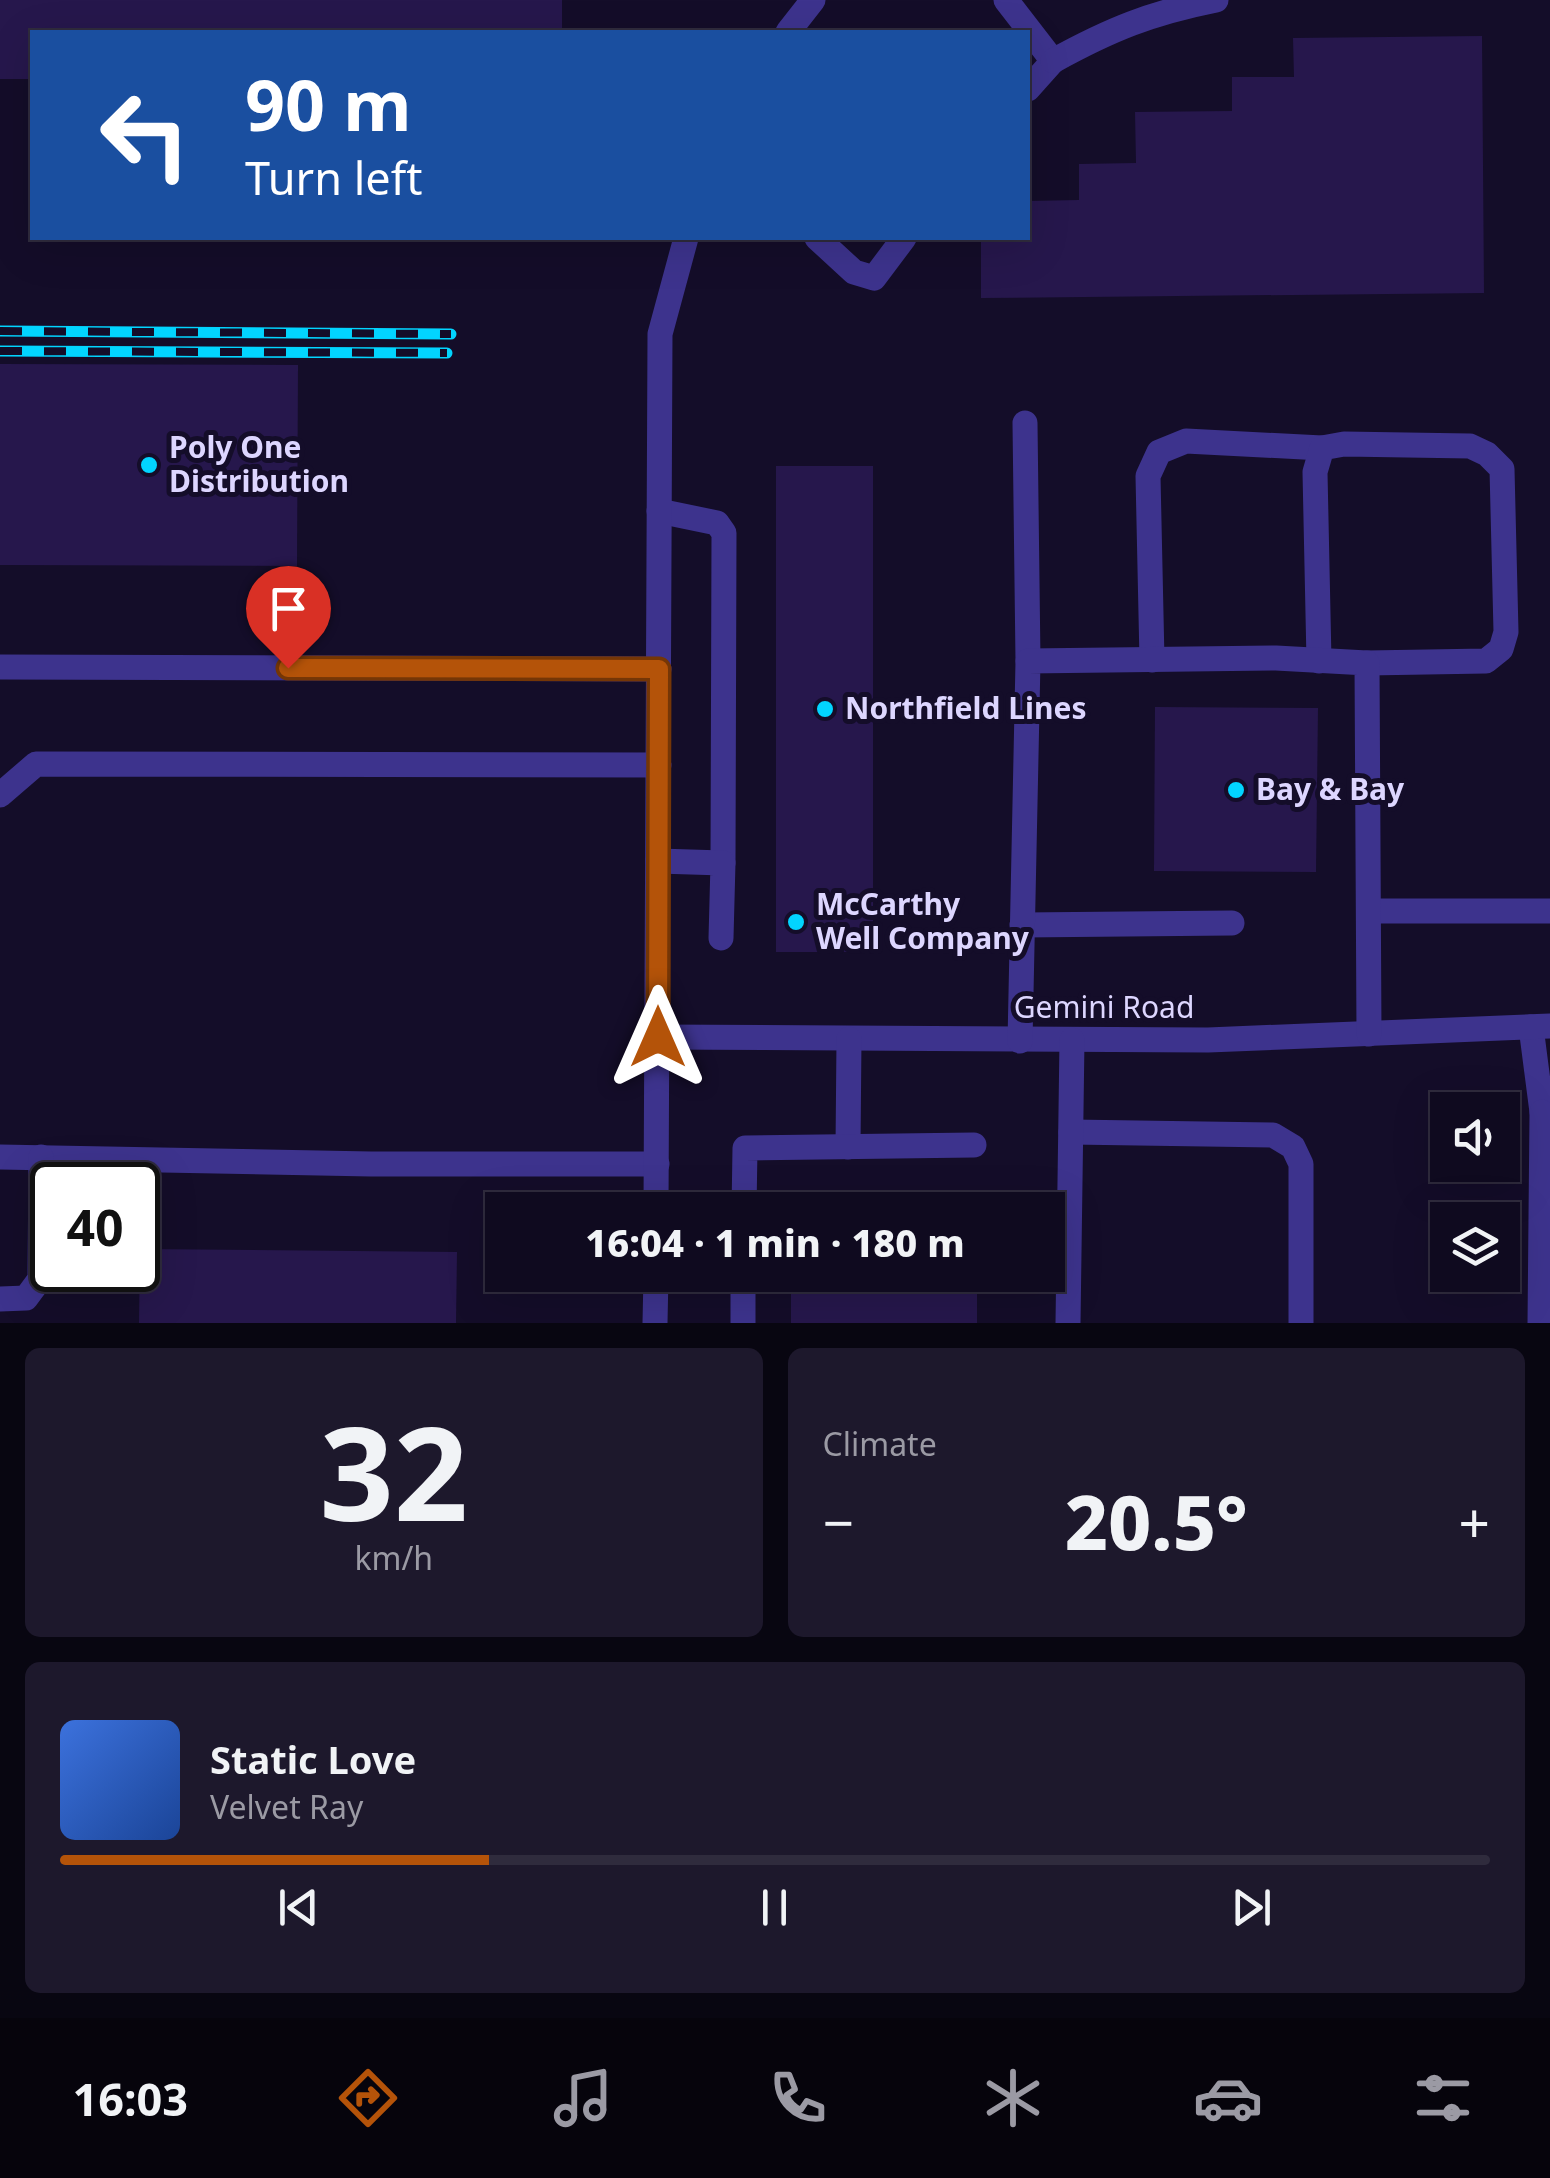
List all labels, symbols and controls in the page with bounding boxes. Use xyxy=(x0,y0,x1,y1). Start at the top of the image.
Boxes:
text: 90 m xyxy=(245,56,412,152)
icon: left xyxy=(80,70,210,200)
text: Turn left xyxy=(245,147,422,208)
place label: Poly One Distribution xyxy=(169,426,349,501)
marker: Poly One Distribution xyxy=(138,454,160,476)
pin xyxy=(246,566,331,669)
icon: arrive xyxy=(261,581,316,636)
place label: Northfield Lines xyxy=(845,687,1086,728)
marker: Northfield Lines xyxy=(814,698,836,720)
place label: Bay & Bay xyxy=(1256,768,1405,809)
marker: Bay & Bay xyxy=(1225,779,1247,801)
place label: McCarthy Well Company xyxy=(816,883,1030,958)
marker: McCarthy Well Company xyxy=(785,911,807,933)
position arrow xyxy=(606,985,710,1089)
street label: Gemini Road xyxy=(1014,986,1194,1027)
map controls xyxy=(1430,1092,1520,1292)
button: sound xyxy=(1430,1092,1520,1182)
speed limit sign: 40 xyxy=(30,1162,160,1292)
button: layers xyxy=(1430,1202,1520,1292)
text: 16:04 · 1 min · 180 m xyxy=(585,1216,965,1268)
text: 32 xyxy=(319,1382,468,1559)
text: Climate xyxy=(823,1422,937,1465)
text: 20.5° xyxy=(1065,1470,1248,1572)
text: − xyxy=(823,1484,854,1559)
text: + xyxy=(1459,1484,1490,1559)
text: km/h xyxy=(354,1536,433,1579)
text: Static Love xyxy=(210,1733,416,1785)
text: Velvet Ray xyxy=(210,1785,363,1828)
icon: previous xyxy=(271,1880,326,1935)
icon: pause xyxy=(747,1880,802,1935)
icon: next xyxy=(1224,1880,1279,1935)
icon: directions xyxy=(333,2063,403,2133)
icon: music xyxy=(548,2063,618,2133)
icon: phone xyxy=(763,2063,833,2133)
icon: climate xyxy=(978,2063,1048,2133)
icon: car xyxy=(1193,2063,1263,2133)
icon: filters xyxy=(1408,2063,1478,2133)
text: 16:03 xyxy=(72,2068,188,2129)

